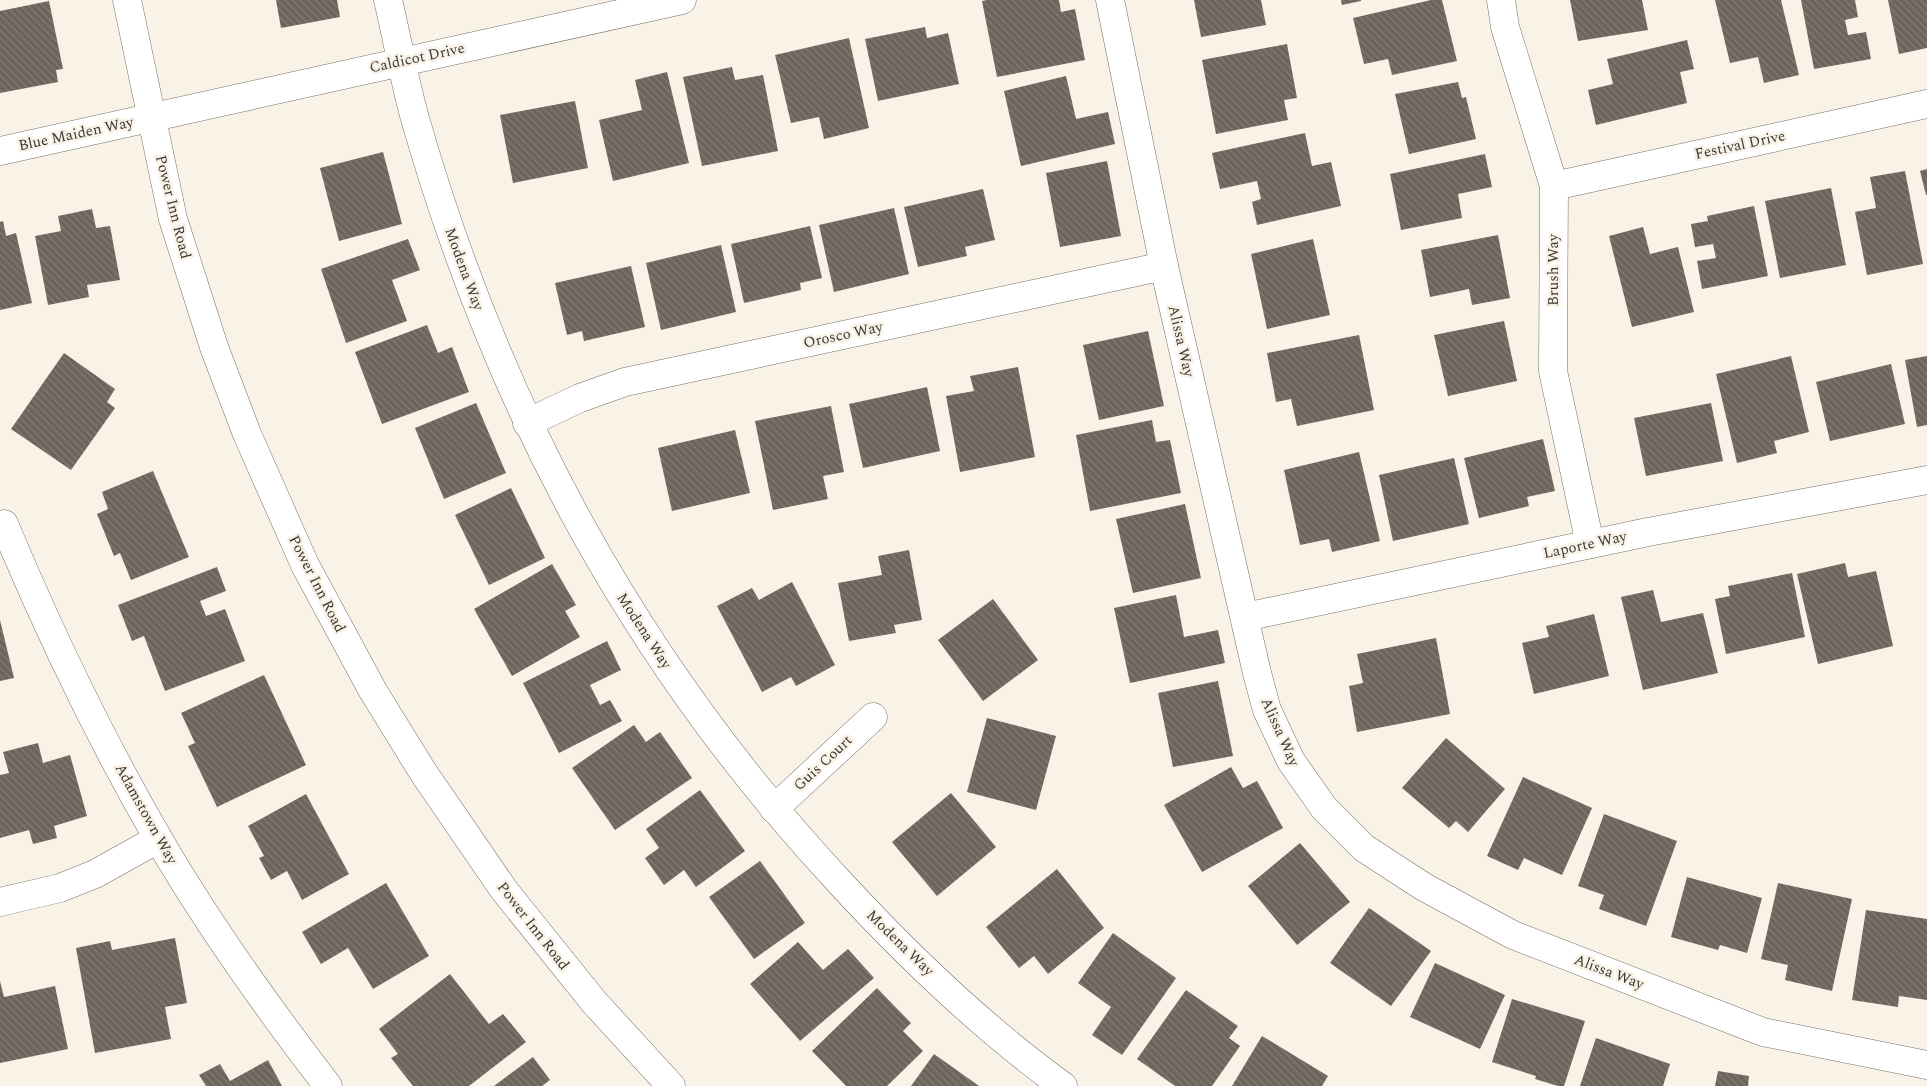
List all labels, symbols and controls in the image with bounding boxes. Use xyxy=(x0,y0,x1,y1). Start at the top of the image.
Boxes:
street label: Caldicot Drive xyxy=(367,37,467,79)
street label: Blue Maiden Way xyxy=(16,110,136,157)
street label: Festival Drive xyxy=(1693,124,1787,166)
street label: Power Inn Road xyxy=(149,153,197,261)
street label: Modena Way xyxy=(438,224,490,314)
street label: Brush Way xyxy=(1542,233,1565,306)
street label: Alissa Way xyxy=(1162,303,1201,380)
street label: Orosco Way xyxy=(801,315,886,355)
street label: Laporte Way xyxy=(1541,525,1630,565)
street label: Power Inn Road xyxy=(283,531,351,637)
street label: Modena Way xyxy=(611,588,678,674)
street label: Alissa Way xyxy=(1255,694,1306,771)
street label: Guis Court xyxy=(788,730,858,796)
street label: Adamstown Way xyxy=(109,759,184,869)
street label: Power Inn Road xyxy=(491,877,575,975)
street label: Modena Way xyxy=(861,905,940,982)
street label: Alissa Way xyxy=(1571,948,1648,996)

